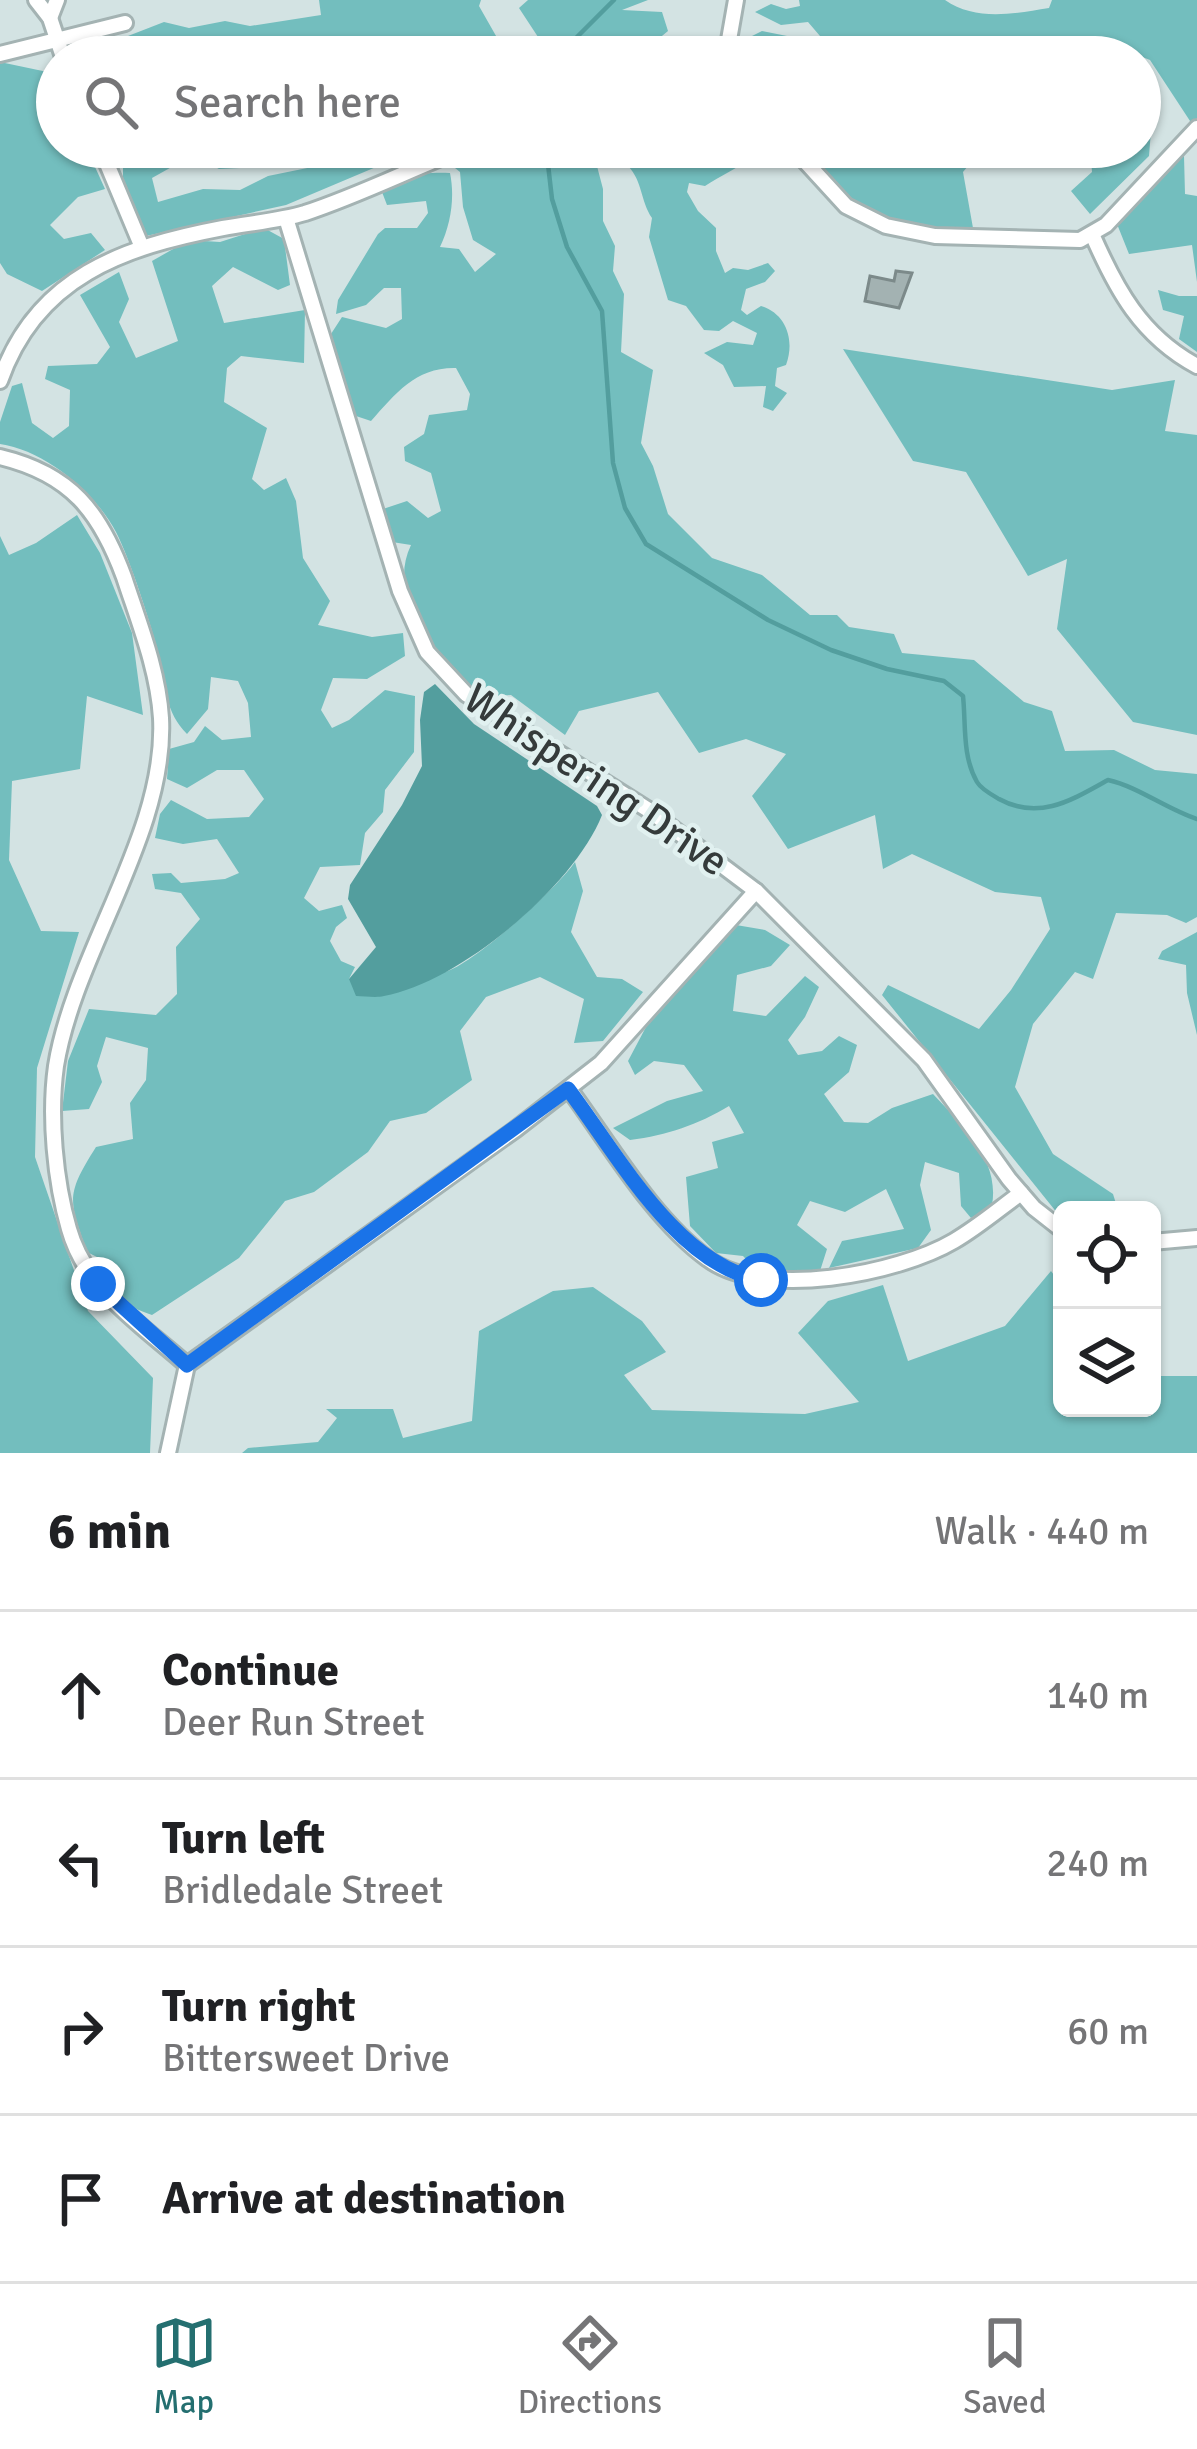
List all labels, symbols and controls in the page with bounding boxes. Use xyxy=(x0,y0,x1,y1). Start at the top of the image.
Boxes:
search box xyxy=(36,36,1161,168)
icon: search xyxy=(78,69,144,135)
text: Search here xyxy=(174,75,401,130)
street label: Whispering Drive xyxy=(454,673,738,887)
map controls xyxy=(1053,1201,1161,1417)
button: locate xyxy=(1053,1201,1161,1309)
route start xyxy=(734,1253,788,1307)
route end xyxy=(71,1257,125,1311)
button: layers xyxy=(1053,1309,1161,1417)
text: 6 min xyxy=(48,1500,171,1563)
text: Walk · 440 m xyxy=(935,1507,1149,1555)
text: Continue xyxy=(162,1643,339,1698)
icon: ahead xyxy=(48,1662,114,1728)
text: 140 m xyxy=(1046,1671,1149,1719)
text: Deer Run Street xyxy=(162,1698,425,1746)
text: Turn left xyxy=(162,1811,325,1866)
icon: left xyxy=(48,1830,114,1896)
text: 240 m xyxy=(1046,1839,1149,1887)
text: Bridledale Street xyxy=(162,1866,443,1914)
text: Turn right xyxy=(162,1979,356,2034)
icon: right xyxy=(48,1998,114,2064)
text: 60 m xyxy=(1067,2007,1149,2055)
text: Bittersweet Drive xyxy=(162,2034,450,2082)
icon: arrive xyxy=(48,2166,114,2232)
text: Arrive at destination xyxy=(162,2171,566,2226)
tab: Map xyxy=(151,2310,217,2423)
tab: Directions xyxy=(518,2310,662,2423)
tab: Saved xyxy=(963,2310,1046,2423)

